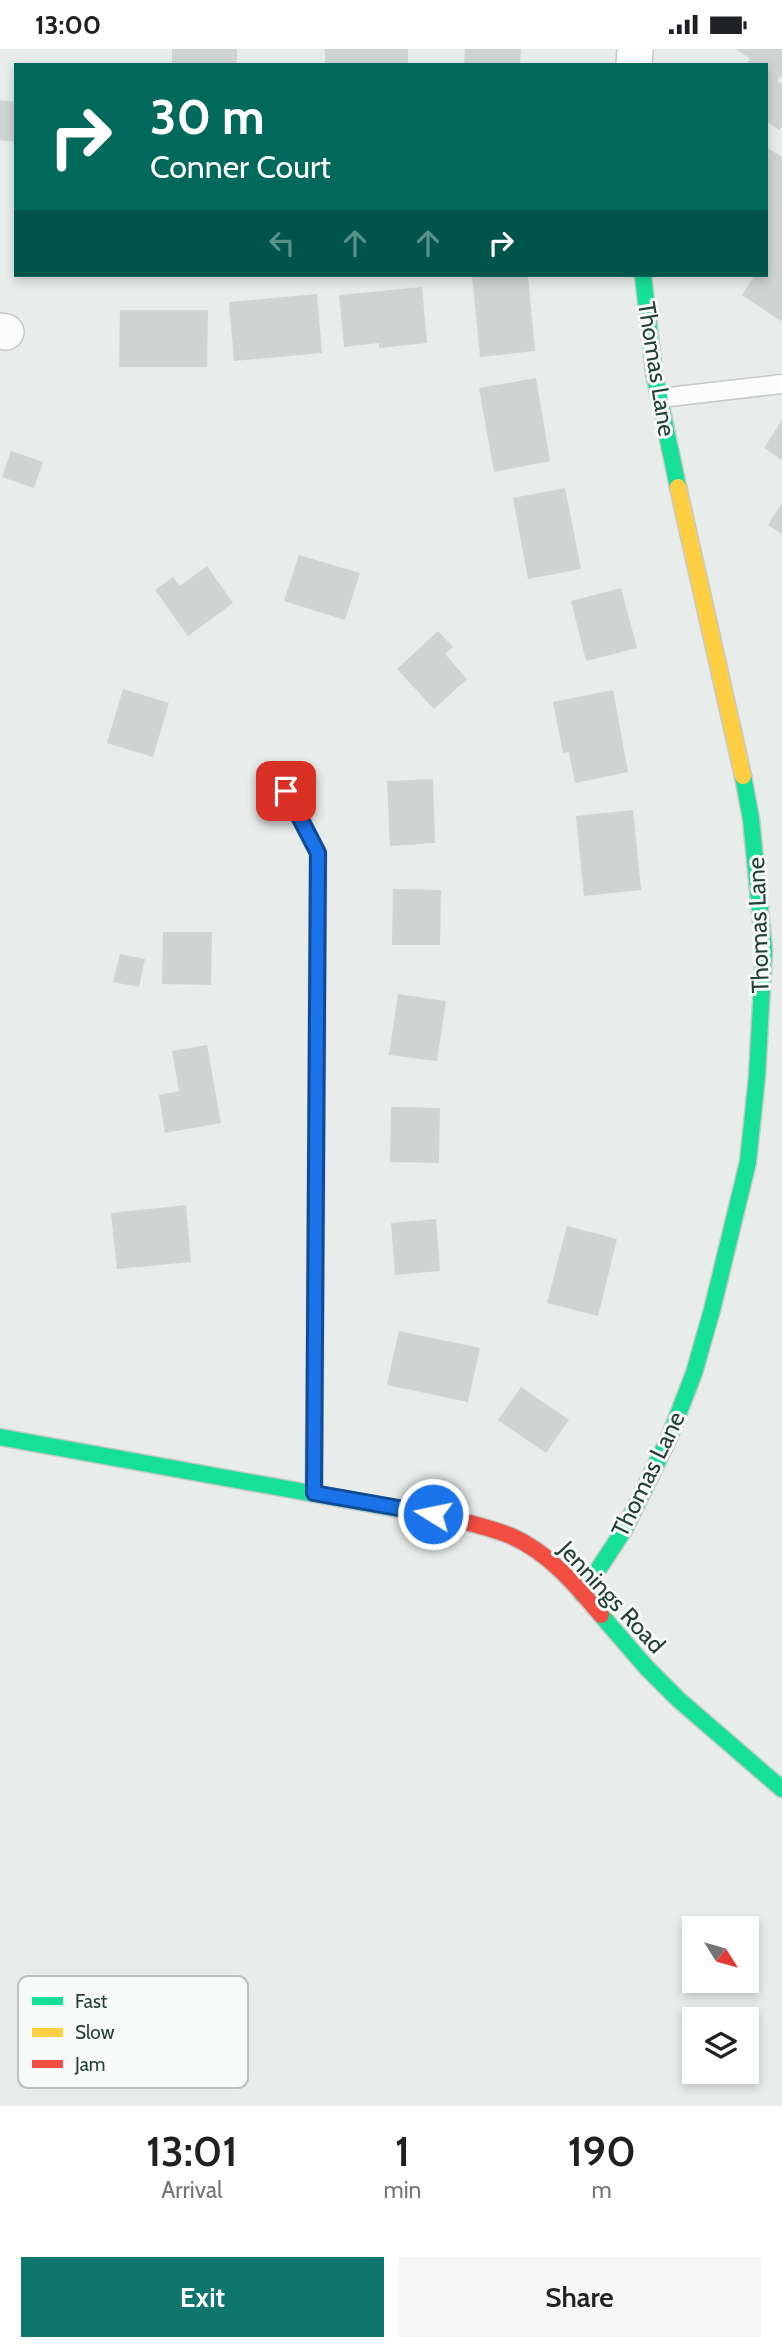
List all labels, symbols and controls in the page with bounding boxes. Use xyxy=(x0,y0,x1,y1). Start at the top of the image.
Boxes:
text: 13:00 xyxy=(35,9,101,41)
text: 30 m xyxy=(150,87,265,146)
icon: right xyxy=(35,91,126,182)
text: Conner Court xyxy=(150,147,331,186)
icon: left xyxy=(263,224,301,262)
icon: ahead xyxy=(336,224,374,262)
icon: ahead xyxy=(409,224,447,262)
icon: right xyxy=(482,224,520,262)
street label: Thomas Lane xyxy=(632,300,682,438)
pin xyxy=(256,761,316,821)
icon: arrive xyxy=(267,772,305,810)
street label: Thomas Lane xyxy=(741,857,775,993)
street label: Thomas Lane xyxy=(605,1407,691,1541)
position arrow xyxy=(396,1477,470,1551)
street label: Jennings Road xyxy=(552,1534,671,1659)
north arrow xyxy=(682,1916,760,1993)
map controls xyxy=(682,1916,759,2084)
legend xyxy=(18,1976,248,2088)
text: Fast xyxy=(75,1990,108,2013)
button: layers xyxy=(682,2007,759,2084)
text: Slow xyxy=(75,2021,115,2044)
text: Jam xyxy=(74,2053,105,2076)
text: 13:01 xyxy=(146,2125,237,2177)
text: 1 xyxy=(395,2125,410,2177)
text: 190 xyxy=(568,2125,636,2177)
text: Arrival xyxy=(161,2176,222,2204)
text: min xyxy=(384,2176,421,2204)
text: m xyxy=(592,2176,612,2204)
button: Exit xyxy=(21,2257,384,2337)
button: Share xyxy=(398,2257,761,2337)

